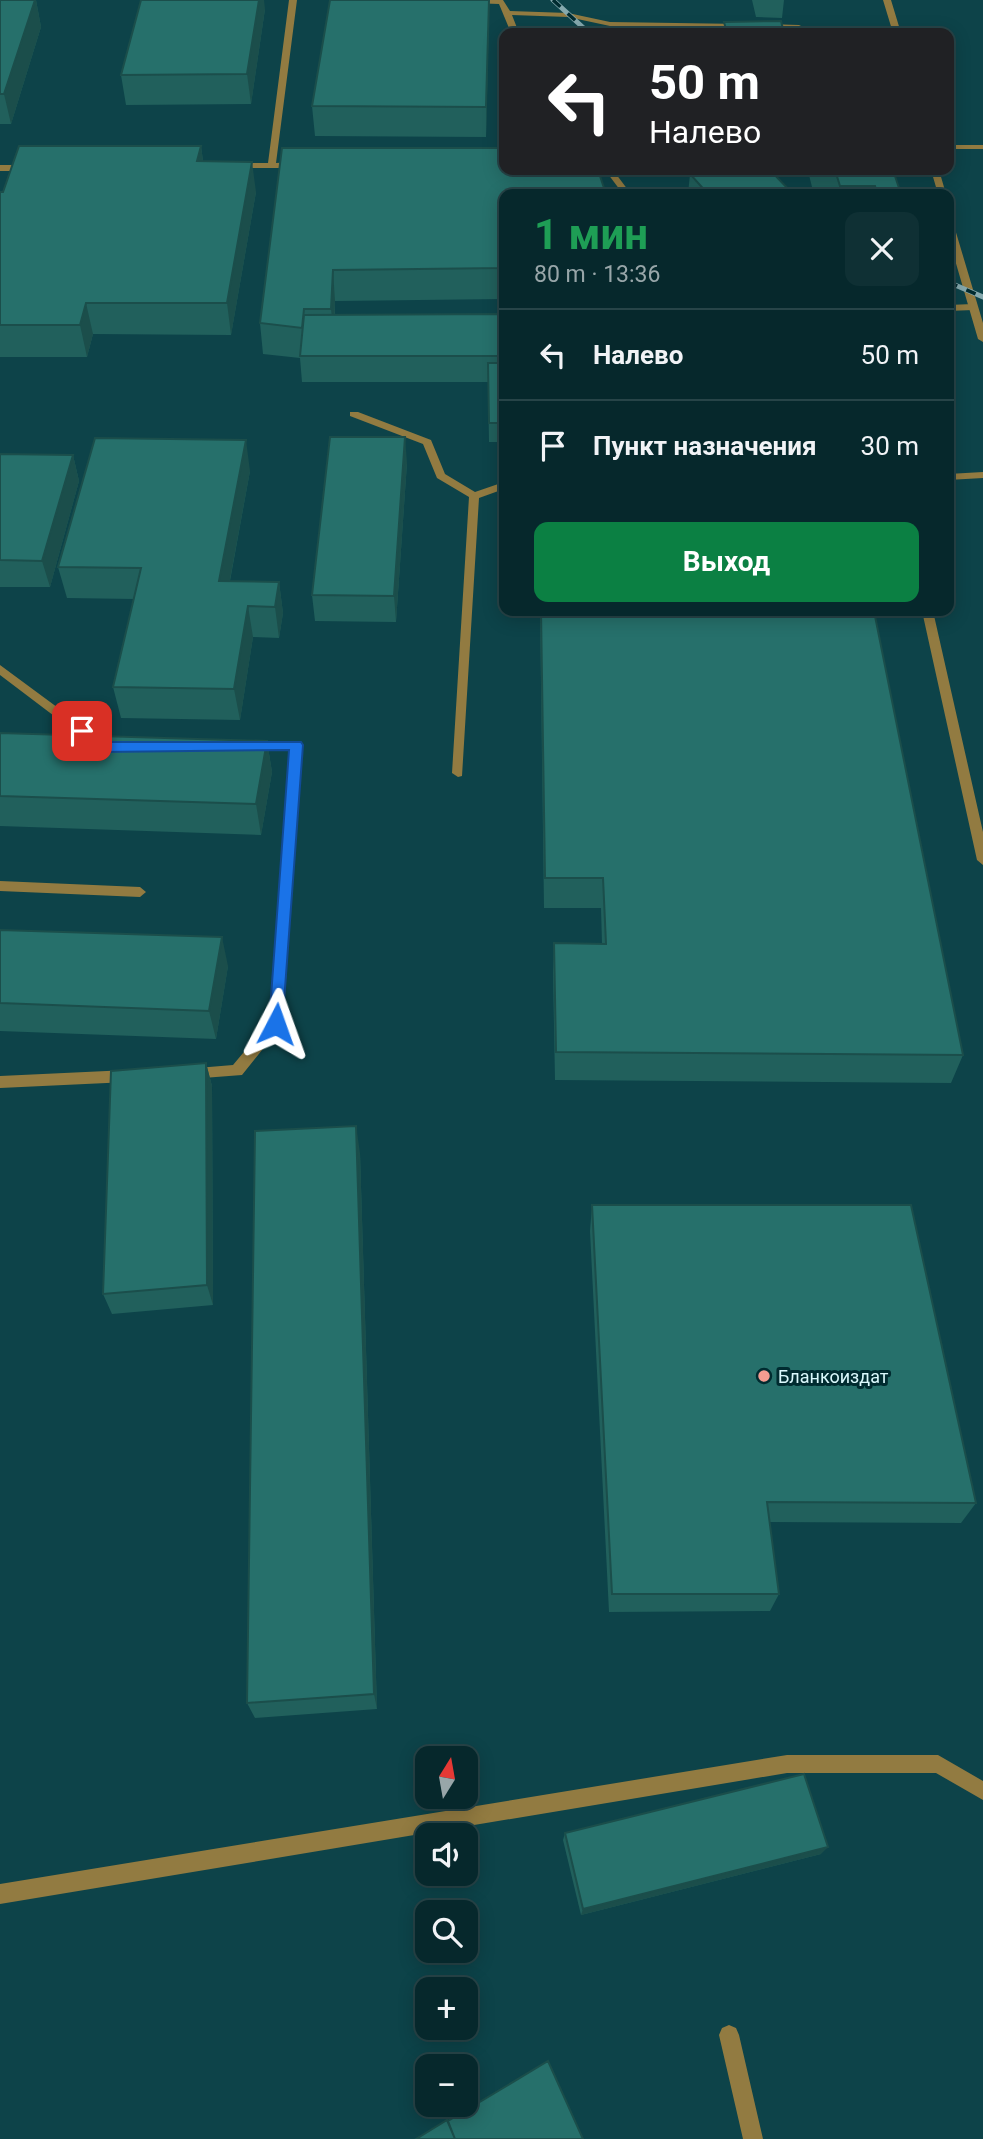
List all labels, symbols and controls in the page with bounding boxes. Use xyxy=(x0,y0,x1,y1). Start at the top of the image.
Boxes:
text: 50 m xyxy=(649,54,760,111)
icon: left xyxy=(534,56,625,147)
text: Налево xyxy=(649,113,761,151)
text: 1 мин xyxy=(534,210,648,259)
button: close xyxy=(845,212,919,286)
text: 80 m · 13:36 xyxy=(534,261,660,288)
icon: left xyxy=(534,336,572,374)
text: Налево xyxy=(593,340,683,370)
text: 50 m xyxy=(861,340,919,370)
icon: arrive xyxy=(534,427,572,465)
text: Пункт назначения xyxy=(593,431,817,461)
text: 30 m xyxy=(861,431,919,461)
button: Выход xyxy=(534,522,919,602)
pin xyxy=(52,701,112,761)
icon: arrive xyxy=(63,712,101,750)
position arrow xyxy=(239,987,313,1061)
place label: Бланкоиздат xyxy=(778,1366,889,1387)
marker: Бланкоиздат xyxy=(756,1368,772,1384)
north arrow xyxy=(415,1746,478,1810)
map controls xyxy=(415,1746,478,2117)
button: sound xyxy=(415,1823,478,1886)
button: search xyxy=(415,1900,478,1963)
button: + xyxy=(415,1977,478,2040)
button: − xyxy=(415,2054,478,2117)

